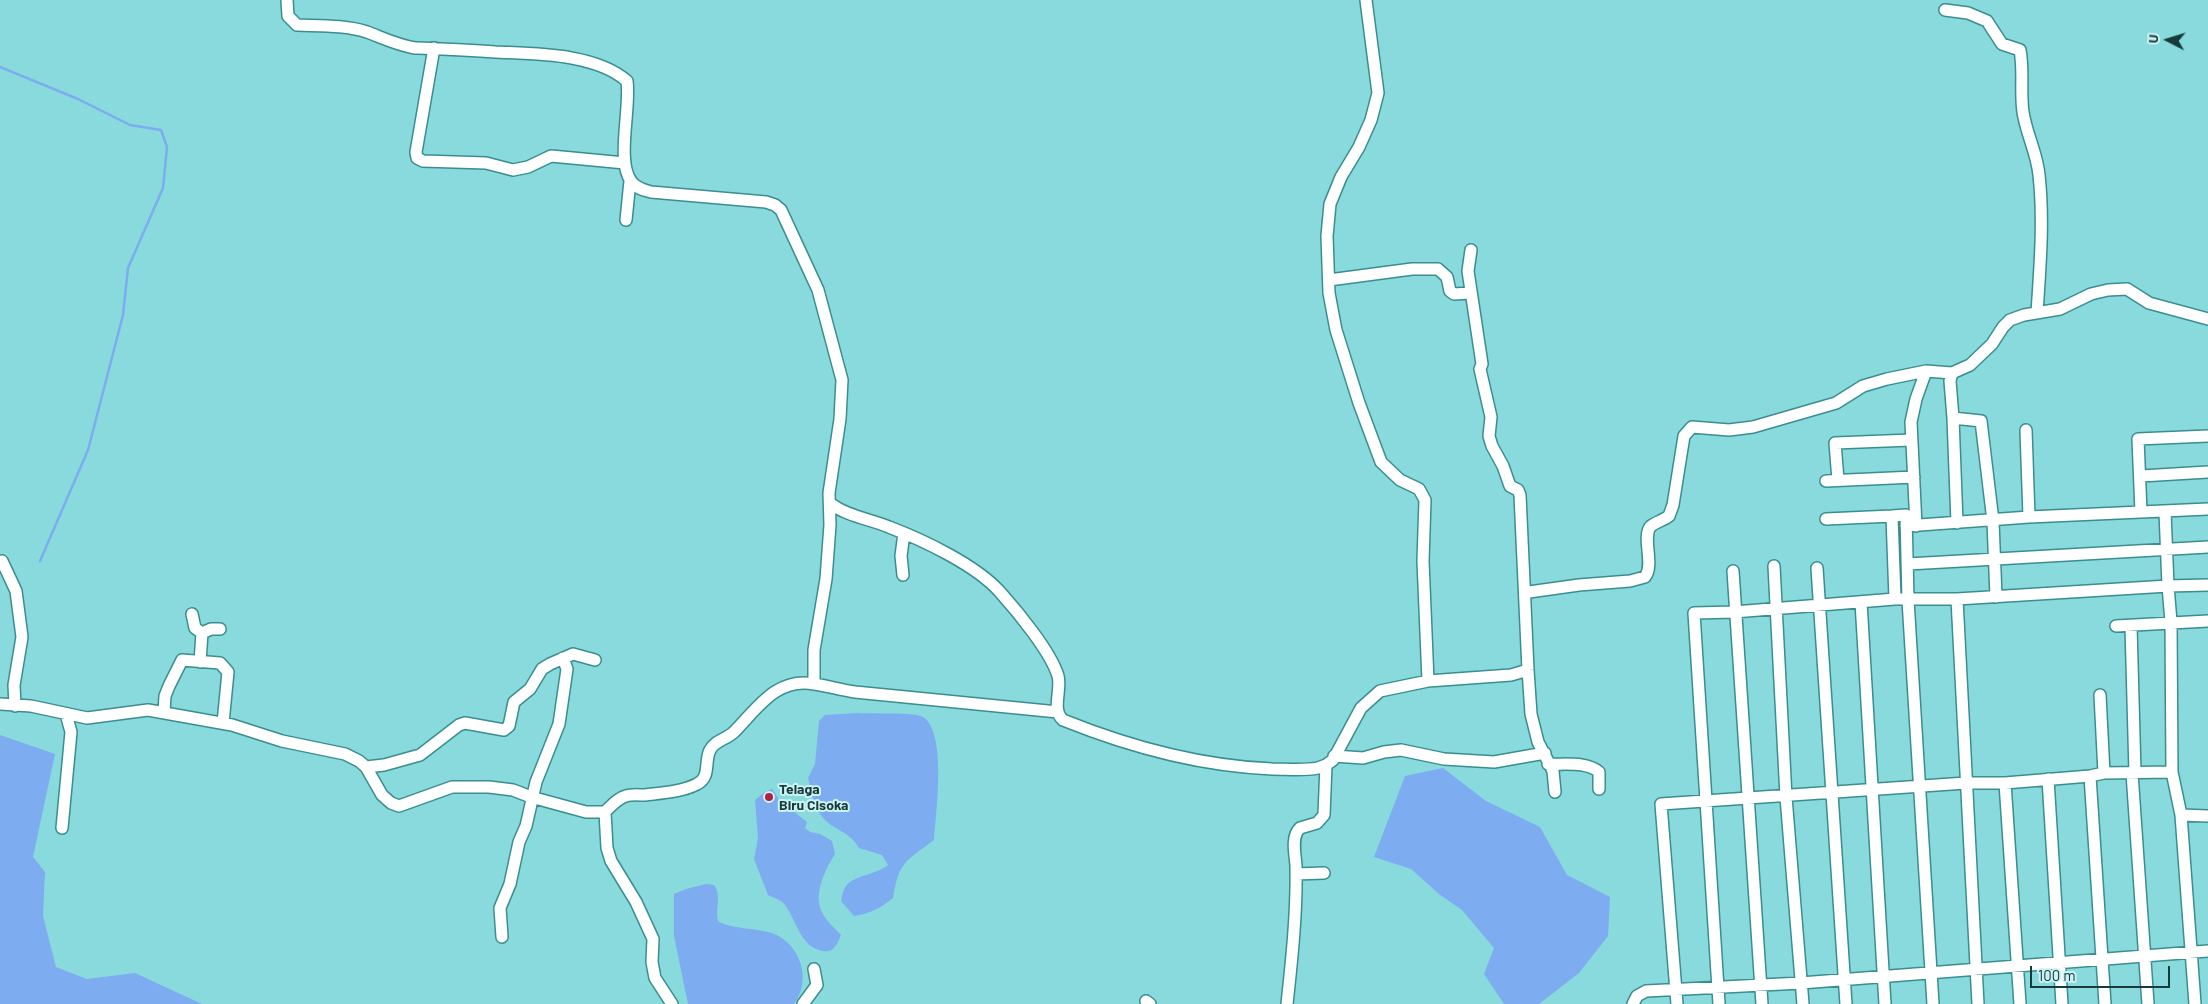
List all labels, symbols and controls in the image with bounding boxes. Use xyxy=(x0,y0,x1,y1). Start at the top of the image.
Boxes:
north arrow xyxy=(2143,15,2193,65)
text: U xyxy=(2144,34,2161,44)
place label: Telaga Biru Cisoka xyxy=(779,781,848,814)
marker: Telaga Biru Cisoka xyxy=(763,791,775,803)
scale bar xyxy=(2033,956,2173,988)
text: 100 m xyxy=(2038,966,2076,984)

